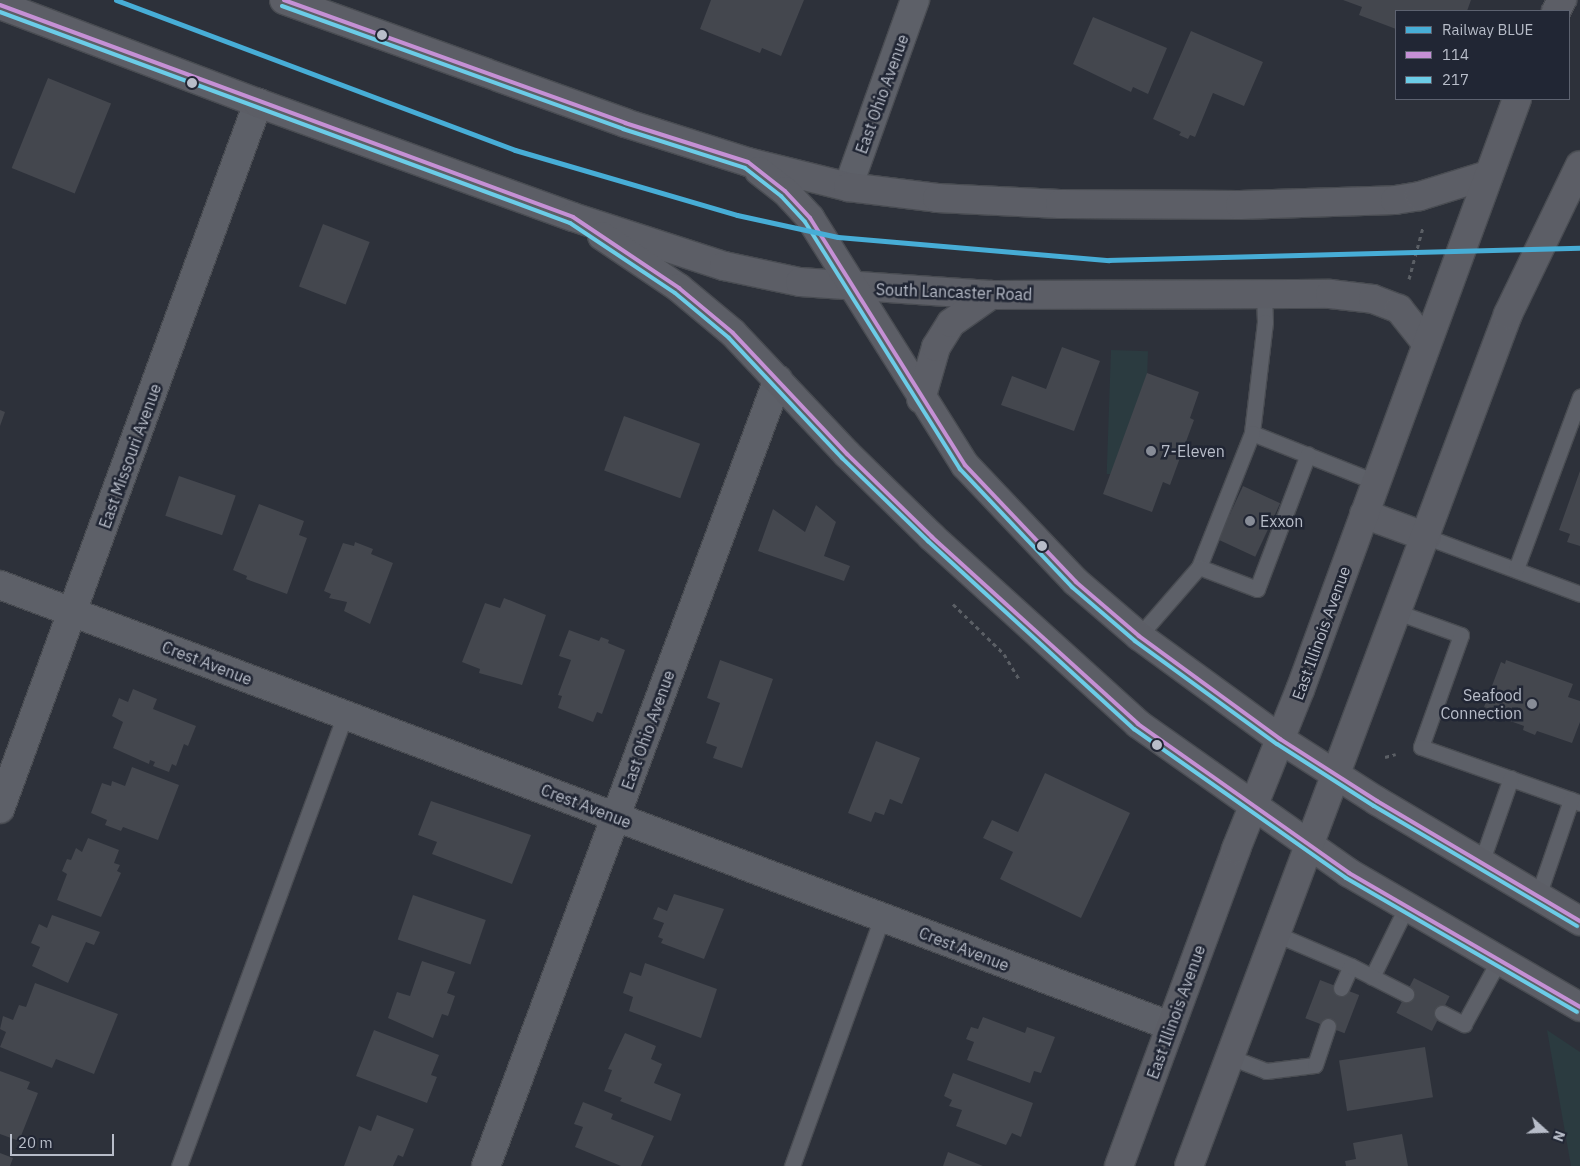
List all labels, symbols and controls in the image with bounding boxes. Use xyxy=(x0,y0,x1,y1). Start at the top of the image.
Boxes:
legend xyxy=(1395,10,1570,100)
text: Railway BLUE xyxy=(1442,20,1533,39)
unlabelled marker xyxy=(377,30,387,40)
street label: East Ohio Avenue xyxy=(852,32,912,156)
text: 114 xyxy=(1442,45,1469,64)
text: 217 xyxy=(1442,70,1469,89)
unlabelled marker xyxy=(187,78,197,88)
street label: South Lancaster Road xyxy=(875,280,1033,304)
street label: East Missouri Avenue xyxy=(95,381,165,531)
place label: 7-Eleven xyxy=(1161,441,1225,461)
marker: 7-Eleven xyxy=(1145,445,1157,457)
place label: Exxon xyxy=(1260,511,1303,531)
marker: Exxon xyxy=(1244,515,1256,527)
unlabelled marker xyxy=(1037,541,1047,551)
street label: East Illinois Avenue xyxy=(1288,563,1354,703)
street label: Crest Avenue xyxy=(159,637,255,689)
street label: East Ohio Avenue xyxy=(618,668,678,792)
place label: Seafood Connection xyxy=(1440,685,1522,723)
marker: Seafood Connection xyxy=(1526,698,1538,710)
unlabelled marker xyxy=(1152,740,1162,750)
street label: Crest Avenue xyxy=(538,780,634,832)
street label: Crest Avenue xyxy=(916,923,1012,975)
street label: East Illinois Avenue xyxy=(1143,942,1209,1082)
north arrow xyxy=(1520,1106,1570,1156)
scale bar xyxy=(12,1124,116,1156)
text: N xyxy=(1549,1128,1569,1144)
text: 20 m xyxy=(18,1133,53,1152)

